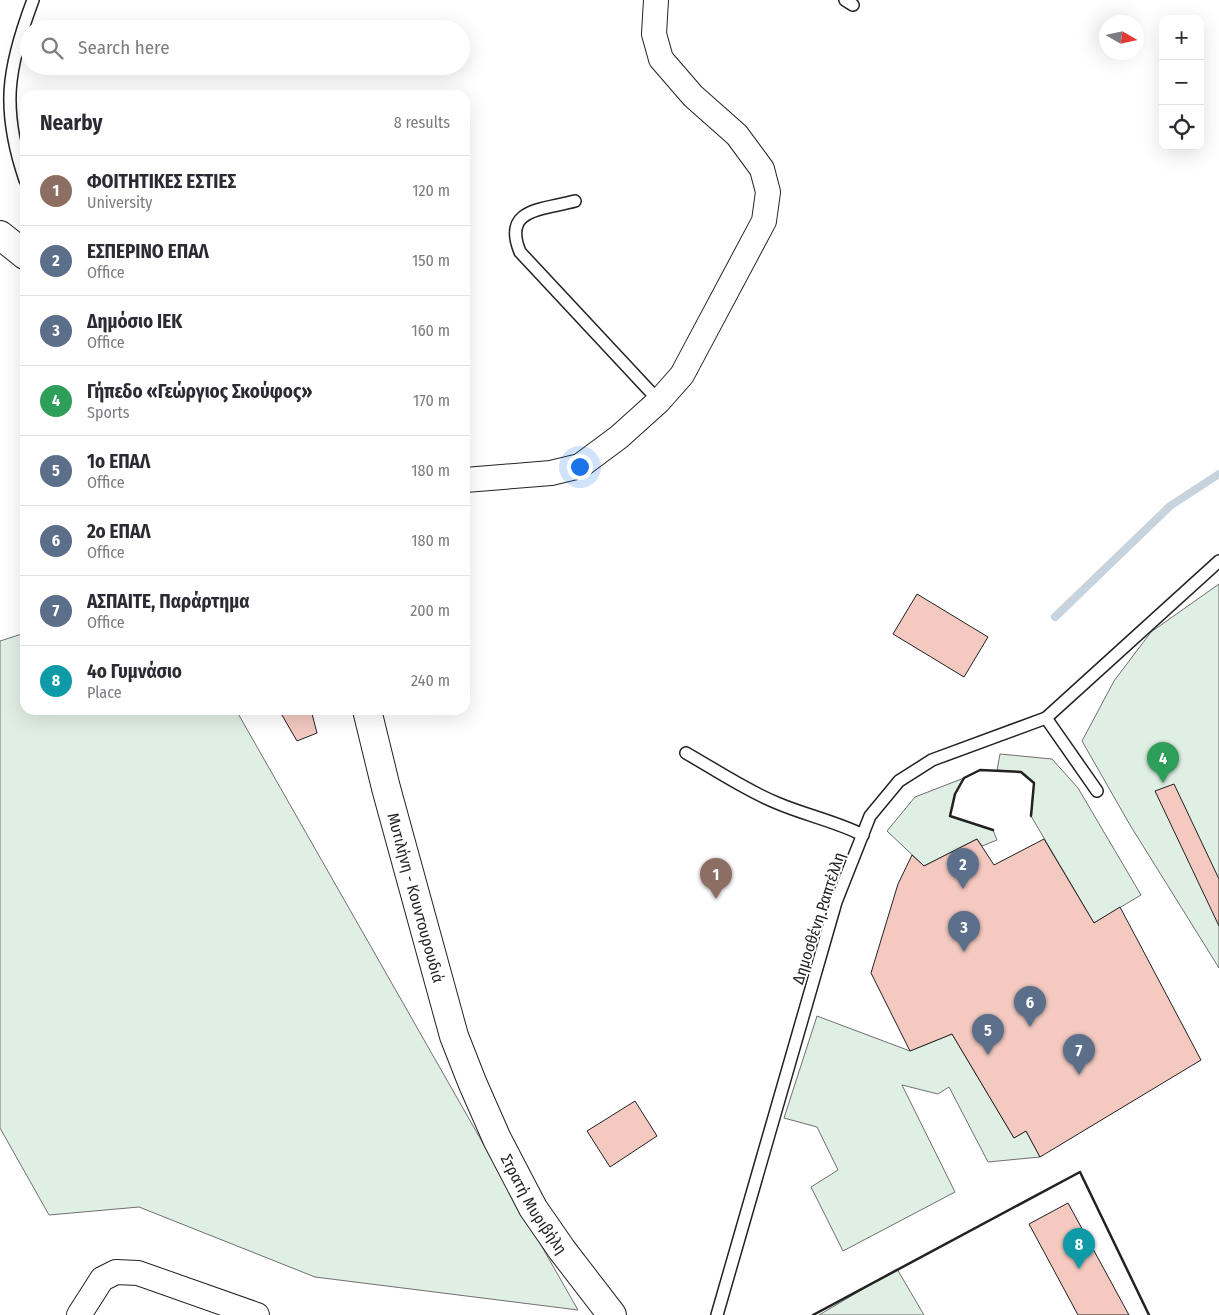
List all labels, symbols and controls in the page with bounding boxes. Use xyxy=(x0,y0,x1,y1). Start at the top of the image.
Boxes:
north arrow xyxy=(1099,15,1144,60)
map controls xyxy=(1159,15,1204,150)
button: + xyxy=(1159,15,1204,60)
search box xyxy=(20,20,470,75)
icon: search xyxy=(38,34,66,62)
text: Search here xyxy=(78,36,170,59)
button: − xyxy=(1159,60,1204,105)
button: locate xyxy=(1159,105,1204,150)
text: Nearby xyxy=(40,110,102,136)
text: 8 results xyxy=(394,113,450,132)
text: ΦΟΙΤΗΤΙΚΕΣ ΕΣΤΙΕΣ xyxy=(87,170,236,193)
text: 1 xyxy=(53,181,59,200)
text: 120 m xyxy=(412,181,450,200)
text: University xyxy=(87,193,152,212)
text: ΕΣΠΕΡΙΝΟ ΕΠΑΛ xyxy=(87,240,209,263)
text: 2 xyxy=(52,251,60,270)
text: 150 m xyxy=(412,251,450,270)
text: Office xyxy=(87,263,125,282)
text: Δημόσιο ΙΕΚ xyxy=(87,310,182,333)
text: 3 xyxy=(52,321,60,340)
text: 160 m xyxy=(411,321,450,340)
text: Office xyxy=(87,333,125,352)
text: Γήπεδο «Γεώργιος Σκούφος» xyxy=(87,380,312,403)
text: 4 xyxy=(52,391,60,410)
text: 170 m xyxy=(413,391,450,410)
text: Sports xyxy=(87,403,130,422)
text: 1ο ΕΠΑΛ xyxy=(87,450,150,473)
your location xyxy=(567,454,593,480)
text: 5 xyxy=(52,461,60,480)
text: 180 m xyxy=(411,461,450,480)
text: Office xyxy=(87,473,125,492)
text: 2ο ΕΠΑΛ xyxy=(87,520,151,543)
text: 6 xyxy=(52,531,60,550)
text: 180 m xyxy=(411,531,450,550)
text: Office xyxy=(87,543,125,562)
text: ΑΣΠΑΙΤΕ, Παράρτημα xyxy=(87,590,250,613)
text: 7 xyxy=(53,601,59,620)
text: 200 m xyxy=(410,601,450,620)
text: Office xyxy=(87,613,125,632)
text: 4ο Γυμνάσιο xyxy=(87,660,182,683)
text: 8 xyxy=(52,671,60,690)
text: 240 m xyxy=(411,671,450,690)
text: Place xyxy=(87,683,122,702)
pin: 4 xyxy=(1147,742,1179,783)
street label: Μυτιλήνη - Κουντουρουδιά xyxy=(383,811,448,985)
pin: 2 xyxy=(947,848,979,889)
street label: Δημοσθένη Ραπτέλλη xyxy=(788,850,849,986)
pin: 1 xyxy=(700,858,732,899)
pin: 3 xyxy=(948,911,980,952)
pin: 6 xyxy=(1014,986,1046,1027)
pin: 5 xyxy=(972,1014,1004,1055)
pin: 7 xyxy=(1063,1034,1095,1075)
street label: Στρατή Μυριβήλη xyxy=(497,1151,571,1258)
pin: 8 xyxy=(1063,1228,1095,1269)

